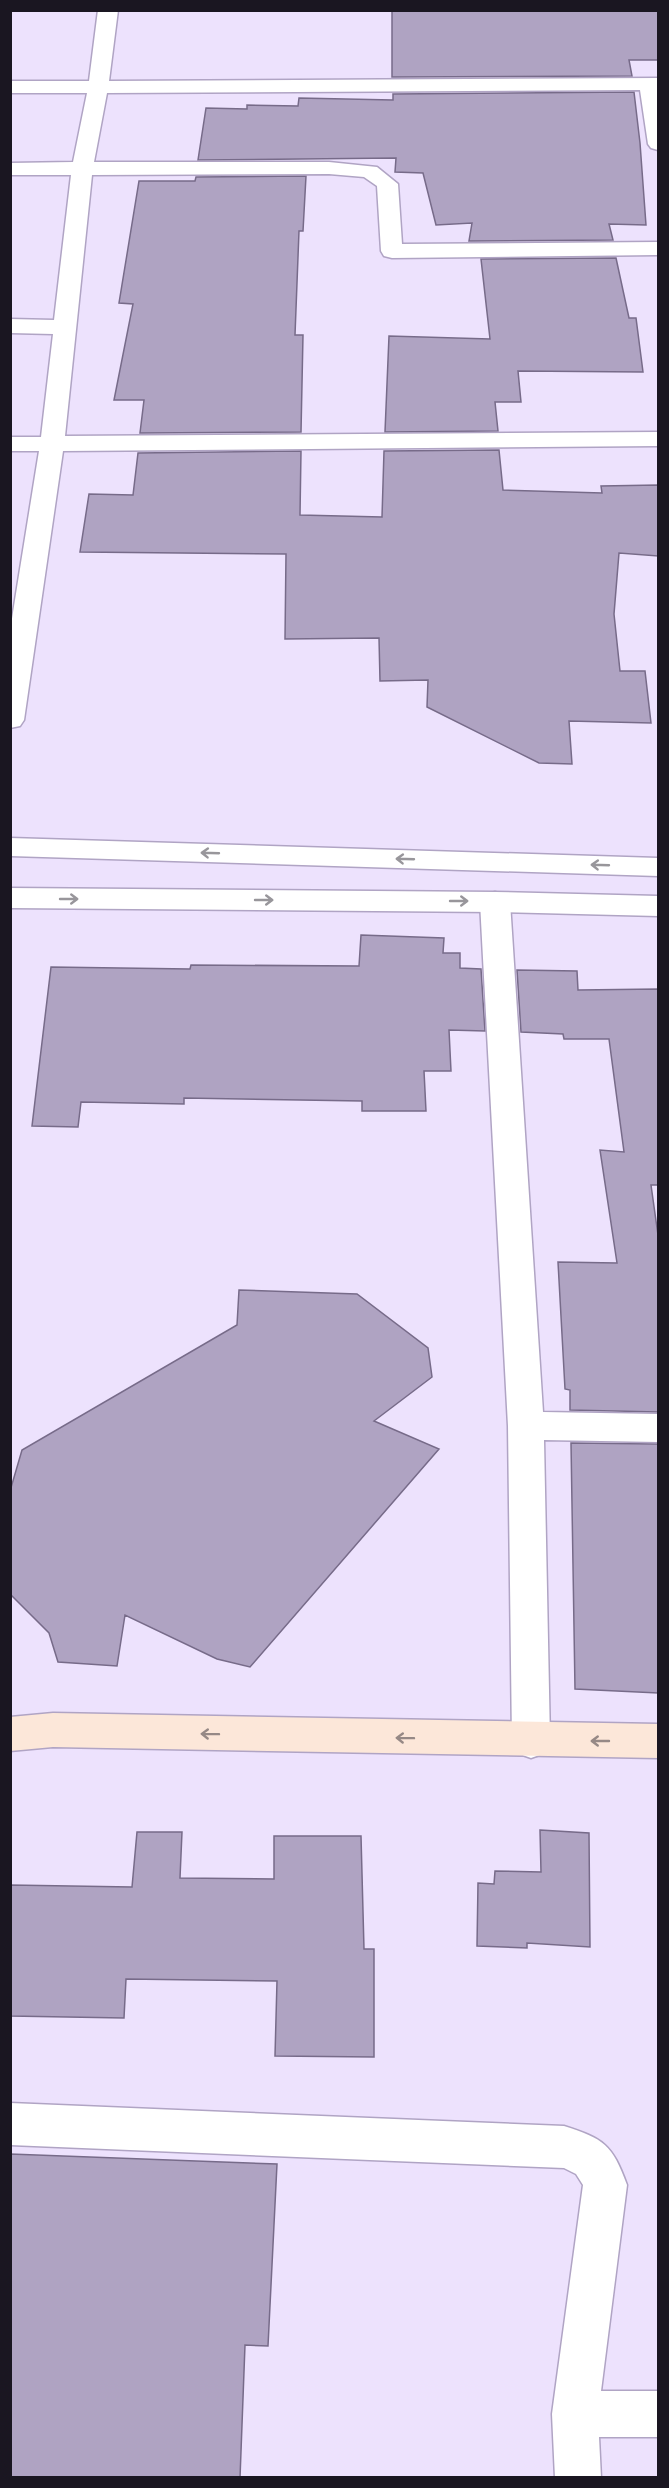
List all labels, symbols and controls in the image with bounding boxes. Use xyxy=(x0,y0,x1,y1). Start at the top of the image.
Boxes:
one-way arrow xyxy=(201,847,221,859)
one-way arrow xyxy=(396,853,416,865)
one-way arrow xyxy=(591,859,611,871)
one-way arrow xyxy=(58,893,78,905)
one-way arrow xyxy=(253,894,273,906)
one-way arrow xyxy=(448,895,468,907)
one-way arrow xyxy=(201,1728,221,1740)
one-way arrow xyxy=(396,1732,416,1744)
one-way arrow xyxy=(591,1735,611,1747)

